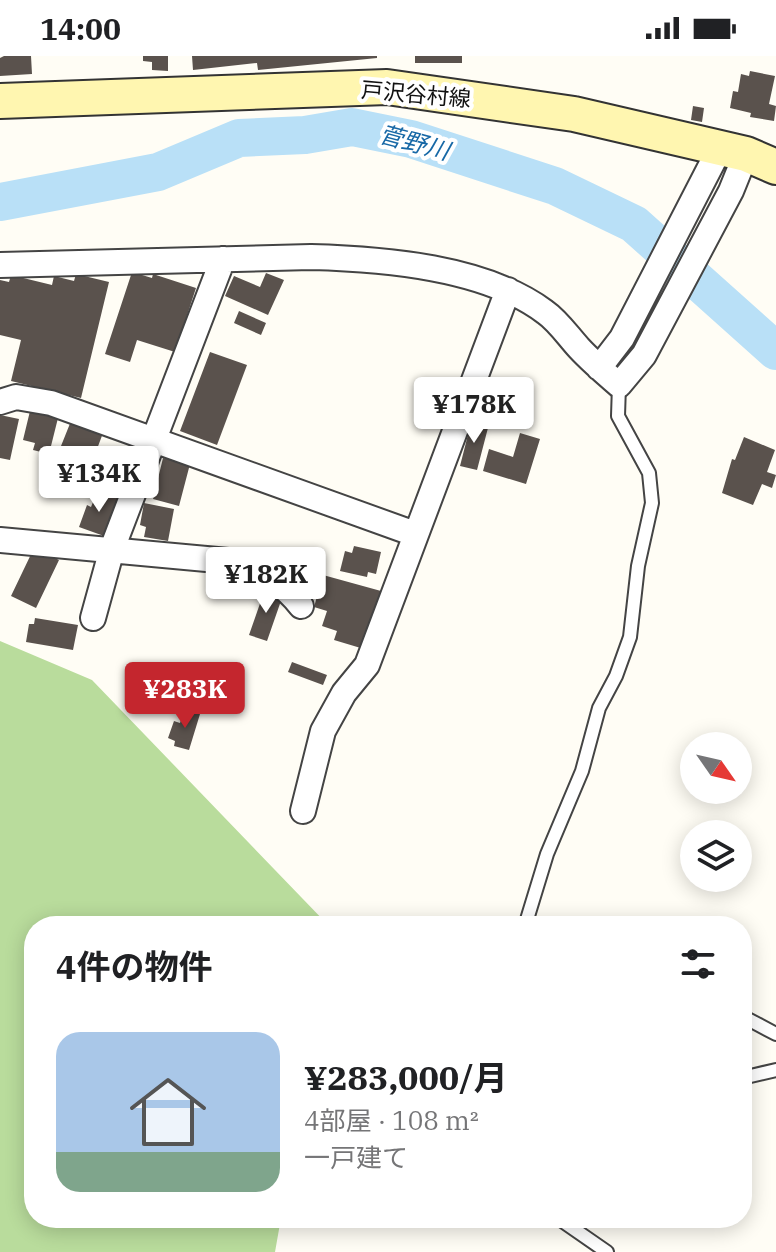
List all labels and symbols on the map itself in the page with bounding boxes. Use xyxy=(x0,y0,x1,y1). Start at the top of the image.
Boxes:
street label: 戸沢谷村線 xyxy=(360,74,472,113)
water label: 菅野川 xyxy=(375,117,456,168)
pin: ¥178K xyxy=(418,377,530,445)
pin: ¥134K xyxy=(43,446,155,514)
pin: ¥182K xyxy=(210,547,322,615)
pin: ¥283K xyxy=(129,662,241,730)
north arrow xyxy=(680,732,752,804)

